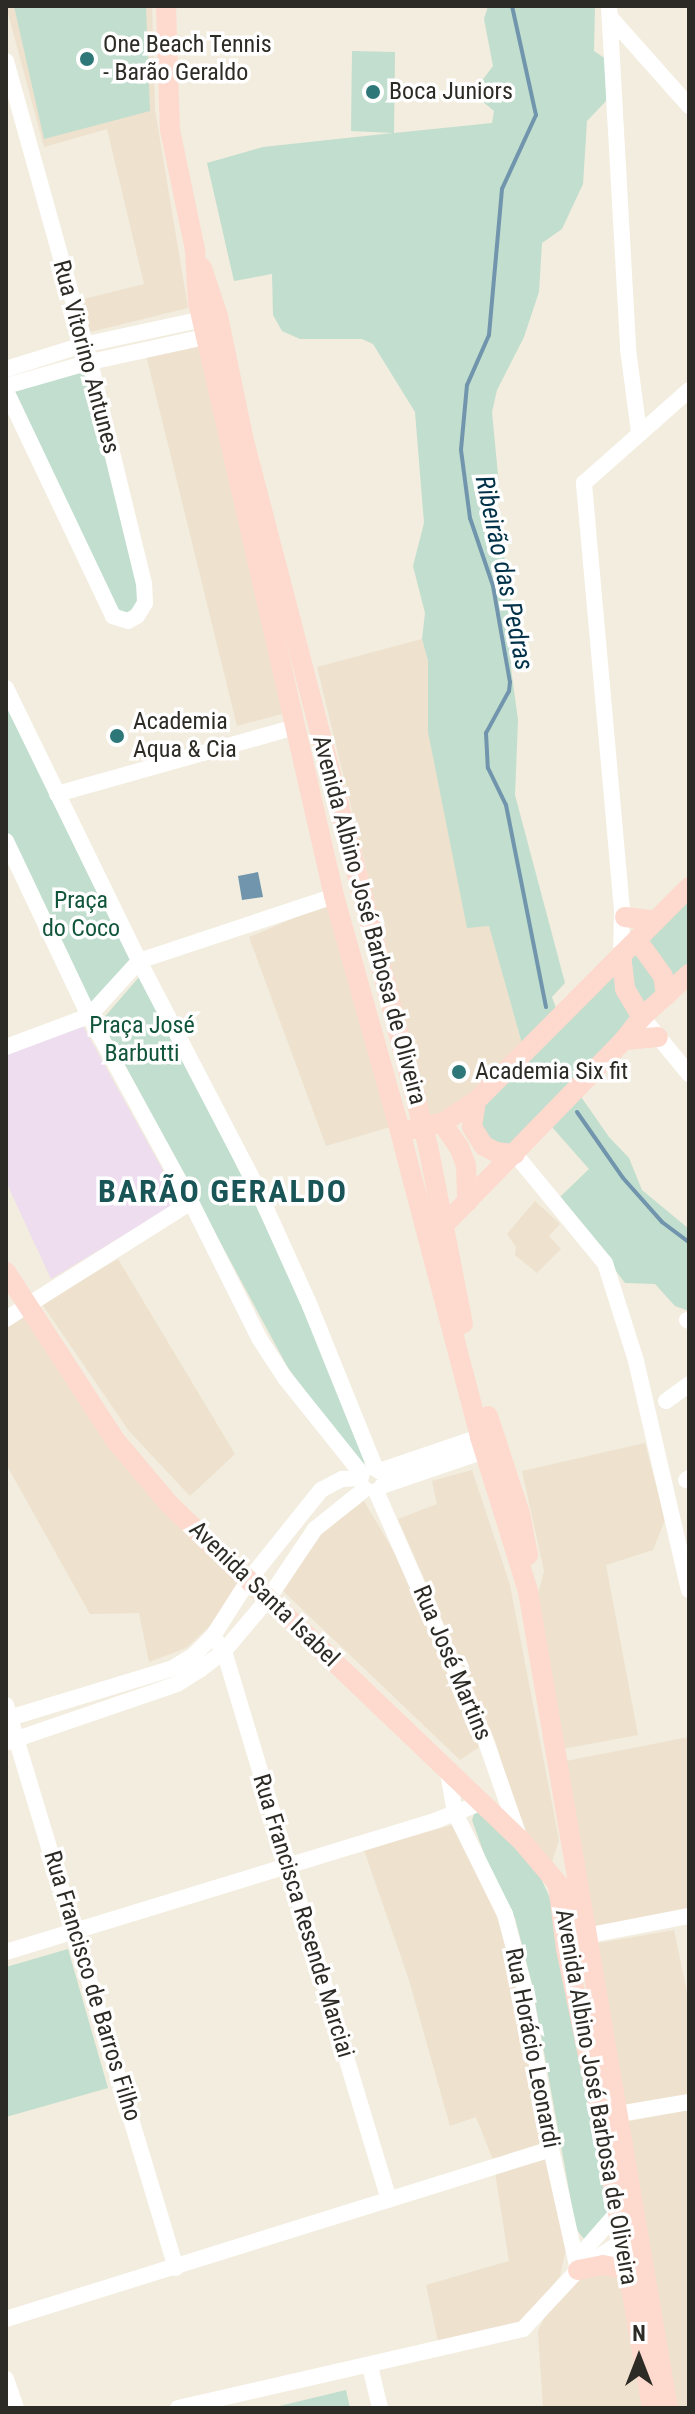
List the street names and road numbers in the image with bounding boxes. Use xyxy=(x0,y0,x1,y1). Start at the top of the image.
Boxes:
street label: Rua Vitorino Antunes xyxy=(46,257,126,457)
street label: Avenida Albino José Barbosa de Oliveira xyxy=(306,732,432,1108)
street label: Avenida Santa Isabel xyxy=(183,1515,345,1673)
street label: Rua José Martins xyxy=(406,1581,498,1745)
street label: Rua Francisca Resende Marciai xyxy=(246,1771,360,2061)
street label: Rua Francisco de Barros Filho xyxy=(37,1847,147,2125)
street label: Avenida Albino José Barbosa de Oliveira xyxy=(549,1907,643,2287)
street label: Rua Horácio Leonardi xyxy=(498,1946,566,2150)

